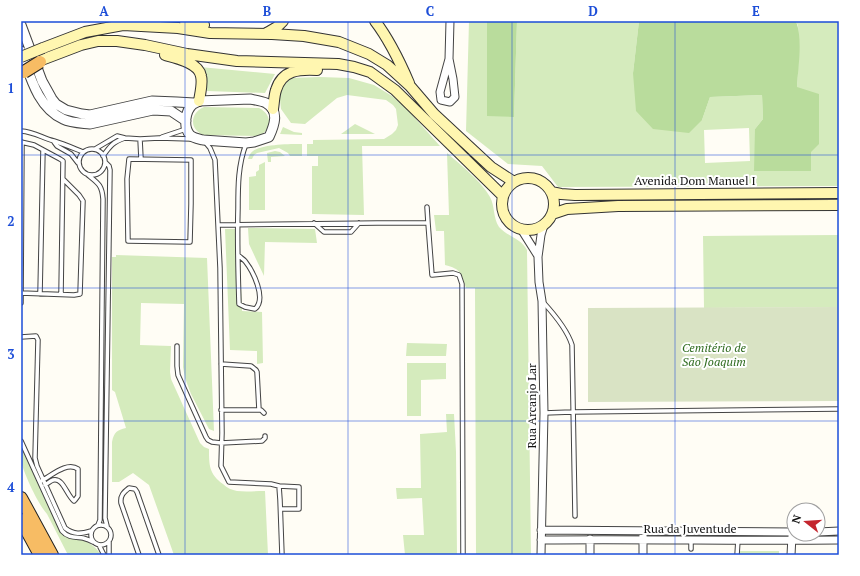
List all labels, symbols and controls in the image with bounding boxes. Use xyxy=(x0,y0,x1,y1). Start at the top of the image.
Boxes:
text: A xyxy=(99,2,109,20)
text: B xyxy=(263,2,271,20)
text: C xyxy=(426,2,434,20)
text: D xyxy=(588,2,598,20)
text: E xyxy=(752,2,760,20)
text: 1 xyxy=(7,79,15,97)
street label: Avenida Dom Manuel I xyxy=(634,173,756,188)
text: 2 xyxy=(7,212,15,230)
park label: Cemitério de São Joaquim xyxy=(682,340,747,369)
text: 3 xyxy=(7,345,15,363)
street label: Rua Arcanjo Lar xyxy=(524,363,539,449)
text: 4 xyxy=(7,478,15,496)
north arrow xyxy=(786,502,826,542)
text: N xyxy=(789,512,805,525)
street label: Rua da Juventude xyxy=(643,521,737,536)

